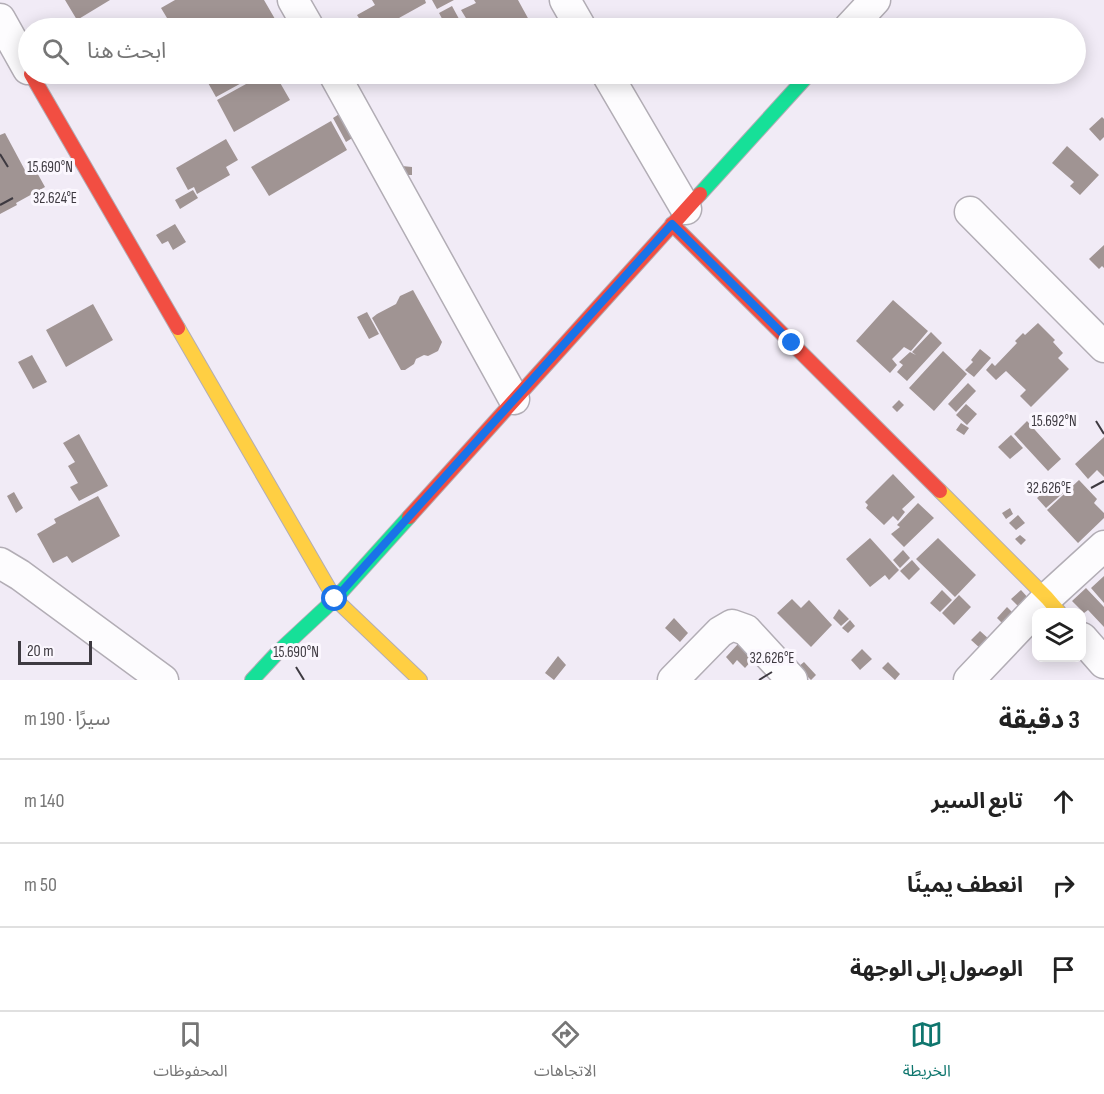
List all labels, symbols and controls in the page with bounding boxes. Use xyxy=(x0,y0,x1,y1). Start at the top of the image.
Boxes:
search box xyxy=(18,18,1086,84)
icon: search xyxy=(39,35,72,68)
text: ابحث هنا xyxy=(87,38,166,65)
text: 15.690°N xyxy=(27,158,73,177)
text: 32.624°E xyxy=(33,189,77,208)
route end xyxy=(778,329,804,355)
text: 15.692°N xyxy=(1031,412,1077,431)
text: 32.626°E xyxy=(1026,479,1072,498)
route start xyxy=(321,585,347,611)
map controls xyxy=(1032,608,1086,662)
button: layers xyxy=(1032,608,1086,662)
scale bar xyxy=(18,638,92,666)
text: 20 m xyxy=(27,642,54,661)
text: 15.690°N xyxy=(273,643,319,662)
text: 32.626°E xyxy=(749,649,795,668)
text: 3 دقيقة xyxy=(999,705,1080,736)
text: سيرًا · 190 m xyxy=(24,707,110,731)
icon: ahead xyxy=(1047,785,1080,818)
text: تابع السير xyxy=(931,788,1023,815)
text: 140 m xyxy=(24,789,64,813)
icon: right xyxy=(1047,869,1080,902)
text: انعطف يمينًا xyxy=(907,872,1023,899)
text: 50 m xyxy=(24,873,57,897)
icon: arrive xyxy=(1047,953,1080,986)
text: الوصول إلى الوجهة xyxy=(850,956,1023,983)
tab: المحفوظات xyxy=(153,1018,227,1088)
tab: الاتجاهات xyxy=(534,1018,596,1088)
tab: الخريطة xyxy=(903,1018,951,1088)

